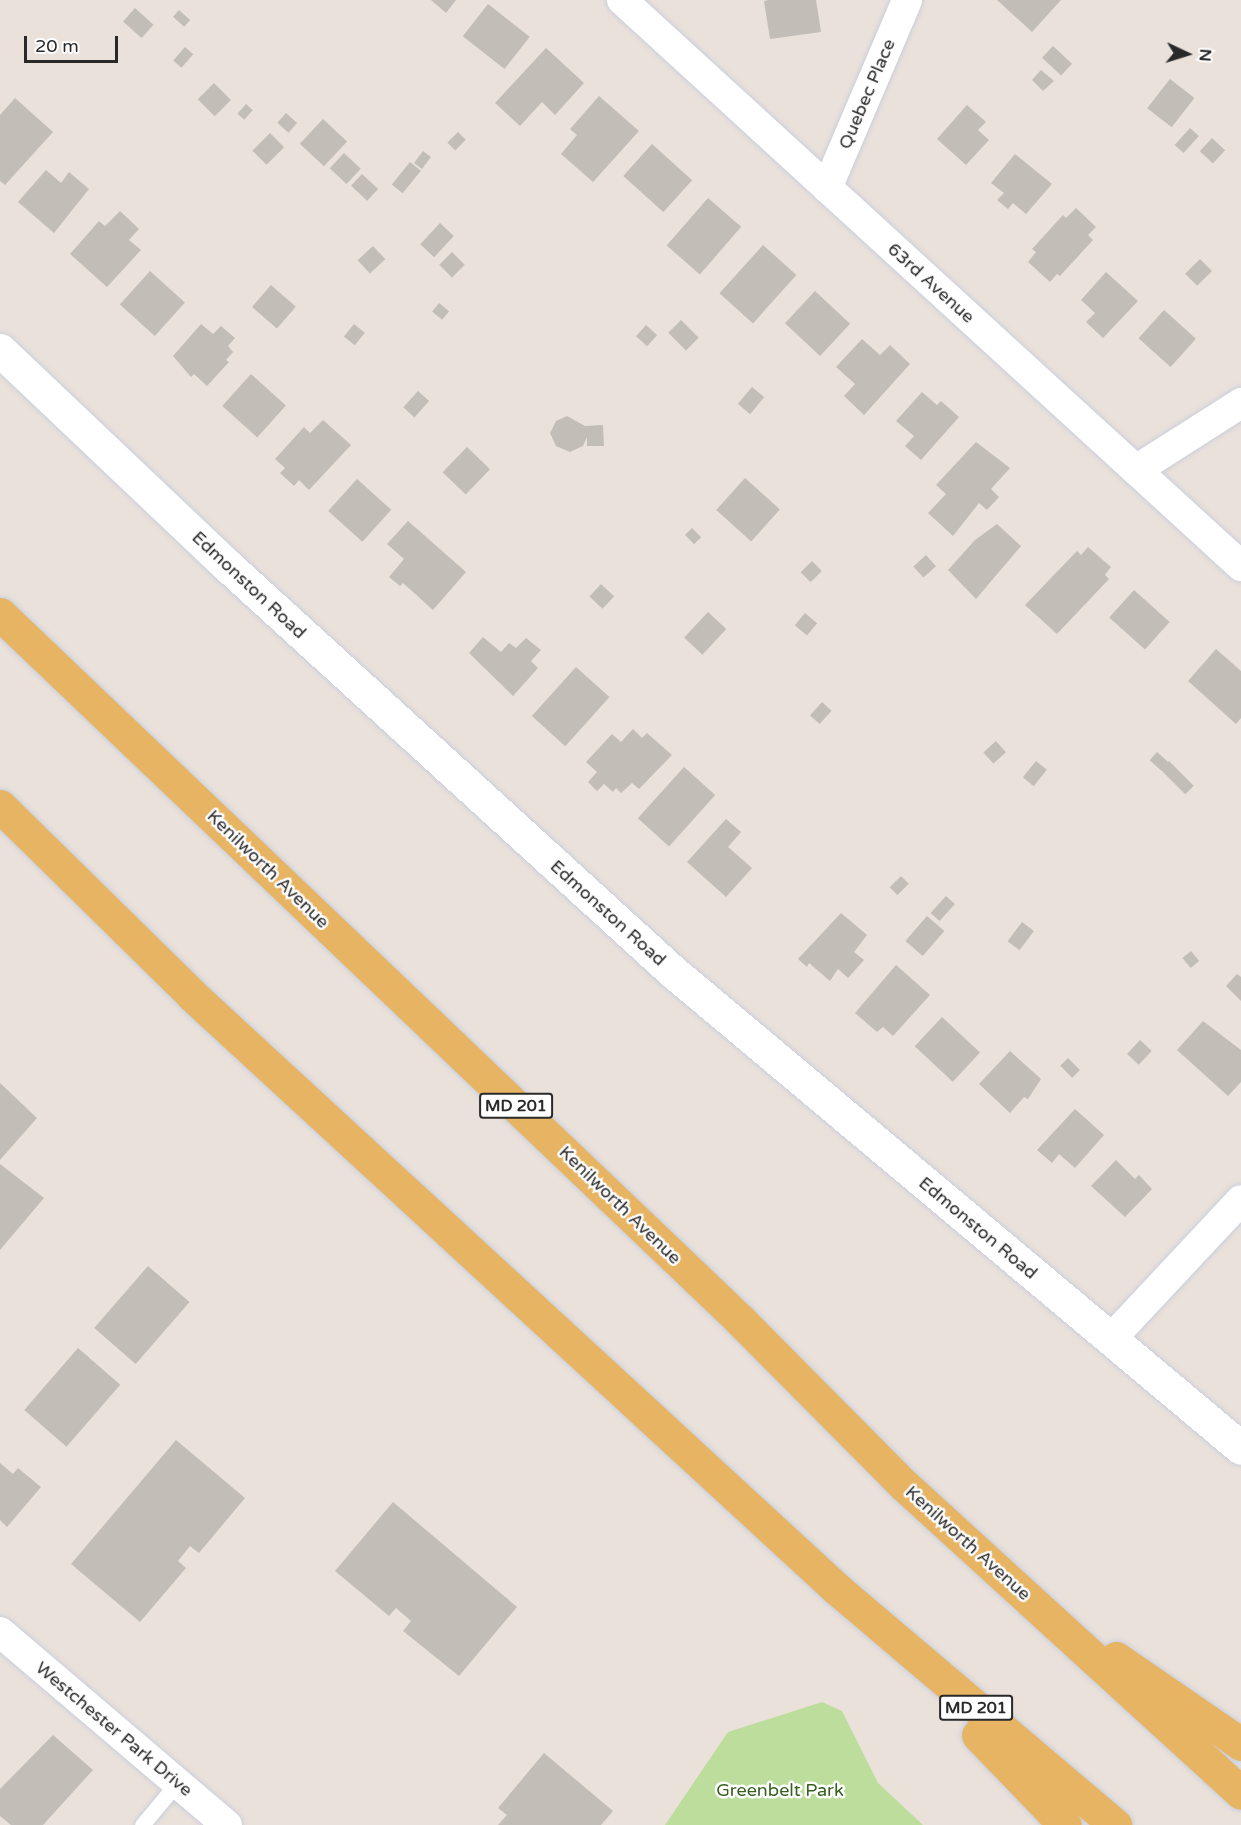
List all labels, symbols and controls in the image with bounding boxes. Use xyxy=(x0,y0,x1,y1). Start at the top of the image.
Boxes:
scale bar xyxy=(27,24,122,62)
north arrow xyxy=(1157,24,1217,84)
text: 20 m xyxy=(35,35,79,57)
street label: Quebec Place xyxy=(834,36,900,152)
text: N xyxy=(1195,48,1215,62)
street label: 63rd Avenue xyxy=(883,238,979,328)
street label: Edmonston Road xyxy=(187,527,311,643)
street label: Kenilworth Avenue xyxy=(203,805,333,933)
street label: Edmonston Road xyxy=(546,855,670,971)
road number: MD 201 xyxy=(478,1093,554,1119)
street label: Kenilworth Avenue xyxy=(555,1141,685,1269)
street label: Edmonston Road xyxy=(914,1172,1042,1284)
street label: Kenilworth Avenue xyxy=(901,1481,1035,1605)
street label: Westchester Park Drive xyxy=(31,1657,197,1801)
road number: MD 201 xyxy=(938,1695,1014,1721)
park label: Greenbelt Park xyxy=(716,1779,844,1801)

